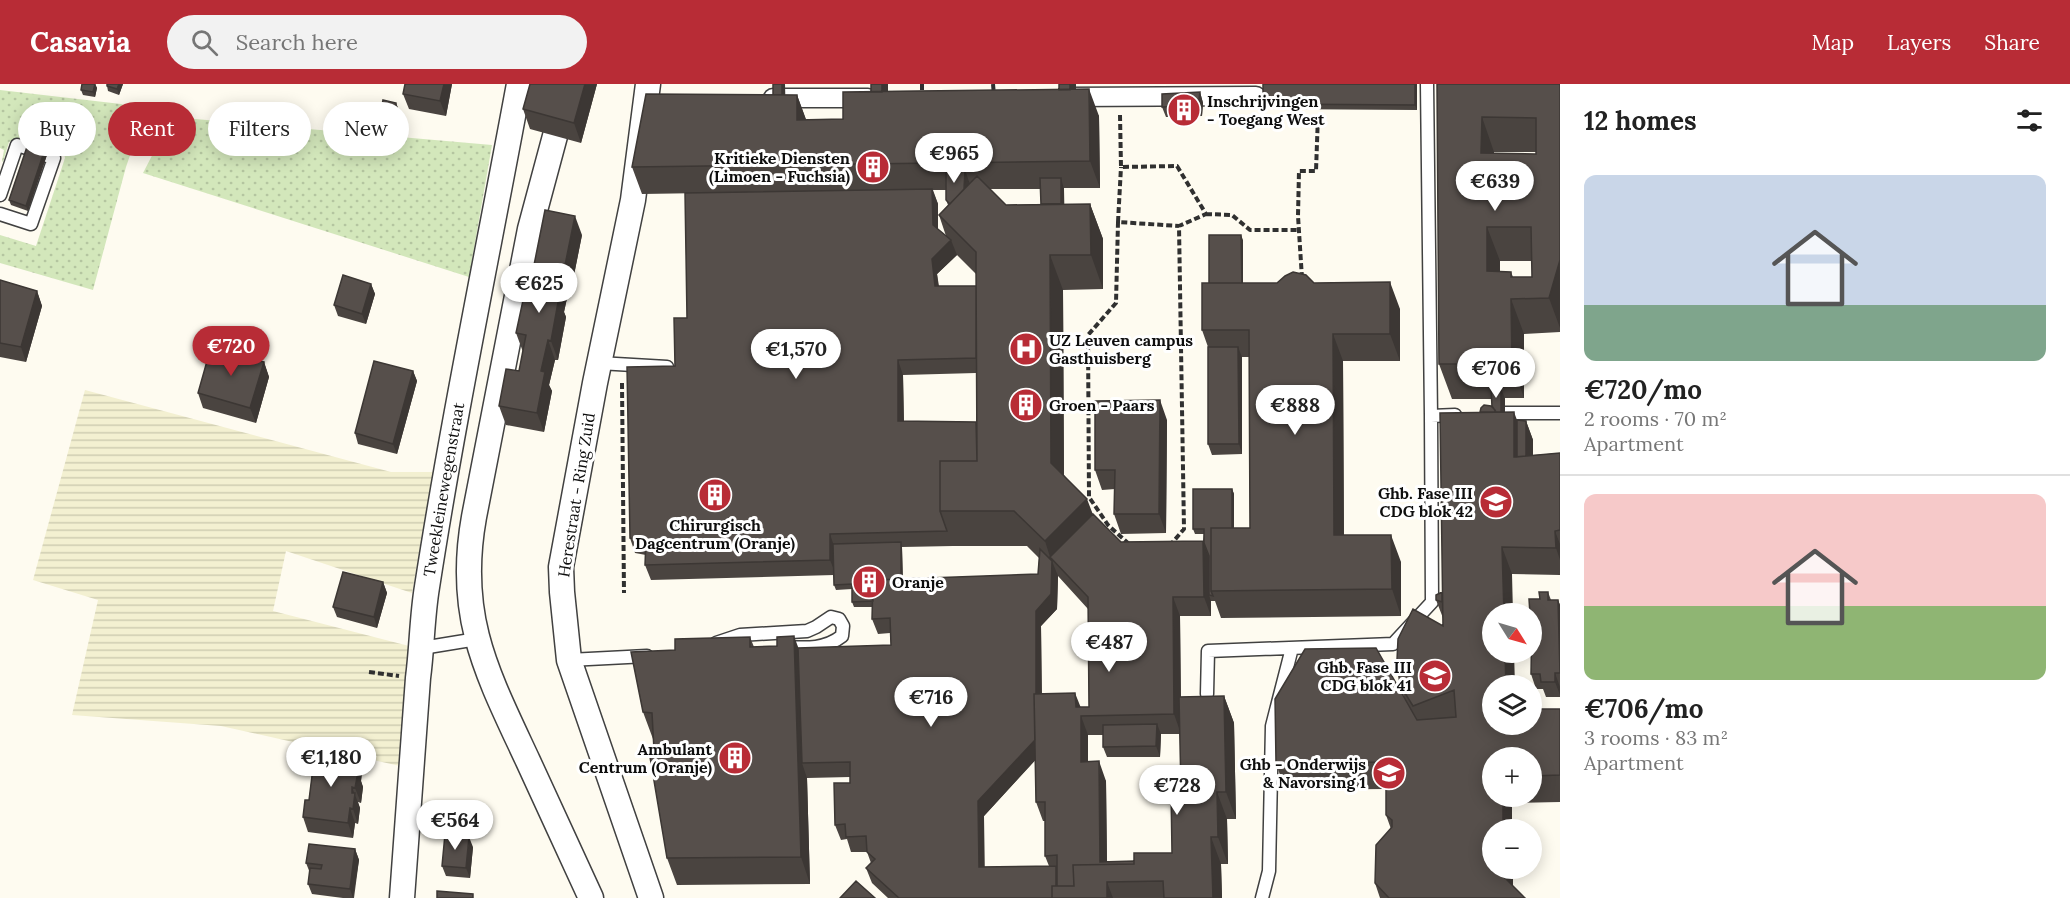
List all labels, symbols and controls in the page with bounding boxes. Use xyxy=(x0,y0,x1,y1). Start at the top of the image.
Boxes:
search box xyxy=(167,15,587,69)
text: Casavia xyxy=(30,24,131,60)
icon: search xyxy=(188,26,221,59)
text: Search here xyxy=(236,28,358,56)
text: Map xyxy=(1811,29,1854,56)
text: Layers xyxy=(1887,29,1951,56)
text: Share xyxy=(1984,29,2040,56)
place label: Inschrijvingen - Toegang West xyxy=(1207,91,1325,129)
building icon: Inschrijvingen - Toegang West xyxy=(1166,92,1202,128)
chip: Buy xyxy=(18,102,96,156)
chip: Rent xyxy=(108,102,196,156)
chip: Filters xyxy=(208,102,311,156)
chip: New xyxy=(323,102,409,156)
text: 12 homes xyxy=(1584,104,1697,137)
icon: filters xyxy=(2013,104,2046,137)
pin: €965 xyxy=(918,133,990,184)
text: €965 xyxy=(929,140,979,165)
place label: Kritieke Diensten (Limoen - Fuchsia) xyxy=(709,148,850,187)
building icon: Kritieke Diensten (Limoen - Fuchsia) xyxy=(855,149,891,185)
pin: €639 xyxy=(1459,161,1531,212)
text: €639 xyxy=(1470,168,1520,193)
icon: home xyxy=(1761,214,1869,322)
pin: €625 xyxy=(503,263,575,314)
text: €625 xyxy=(514,270,564,295)
pin: €720 xyxy=(195,326,267,377)
pin: €1,570 xyxy=(747,329,845,380)
place label: UZ Leuven campus Gasthuisberg xyxy=(1049,330,1193,368)
hospital icon: UZ Leuven campus Gasthuisberg xyxy=(1008,331,1044,367)
text: €720 xyxy=(207,333,255,358)
text: €1,570 xyxy=(765,336,827,361)
pin: €706 xyxy=(1460,348,1532,399)
text: €706 xyxy=(1471,355,1521,380)
text: €720/mo xyxy=(1584,373,1702,406)
pin: €888 xyxy=(1259,385,1331,436)
building icon: Groen - Paars xyxy=(1008,387,1044,423)
text: €888 xyxy=(1270,392,1320,417)
place label: Groen - Paars xyxy=(1049,395,1155,415)
street label: Tweekleinewegenstraat xyxy=(419,400,469,578)
text: 2 rooms · 70 m² xyxy=(1584,406,1727,431)
street label: Herestraat - Ring Zuid xyxy=(553,411,599,579)
text: Apartment xyxy=(1584,431,1684,456)
building icon: Chirurgisch Dagcentrum (Oranje) xyxy=(697,477,733,513)
place label: Ghb. Fase III CDG blok 42 xyxy=(1378,483,1473,521)
school or university icon: Ghb. Fase III CDG blok 42 xyxy=(1478,484,1514,520)
place label: Chirurgisch Dagcentrum (Oranje) xyxy=(635,515,795,554)
icon: home xyxy=(1761,533,1869,641)
building icon: Oranje xyxy=(851,564,887,600)
place label: Oranje xyxy=(892,572,944,592)
north arrow xyxy=(1482,603,1542,663)
map controls xyxy=(1482,603,1542,879)
pin: €487 xyxy=(1073,622,1145,673)
text: €487 xyxy=(1085,629,1133,654)
place label: Ghb. Fase III CDG blok 41 xyxy=(1317,657,1412,695)
school or university icon: Ghb. Fase III CDG blok 41 xyxy=(1417,658,1453,694)
button: layers xyxy=(1482,675,1542,735)
pin: €716 xyxy=(895,677,967,728)
text: €716 xyxy=(908,684,954,709)
text: €706/mo xyxy=(1584,692,1703,725)
text: 3 rooms · 83 m² xyxy=(1584,725,1728,750)
pin: €1,180 xyxy=(282,737,380,788)
place label: Ambulant Centrum (Oranje) xyxy=(579,739,712,778)
building icon: Ambulant Centrum (Oranje) xyxy=(717,740,753,776)
text: €1,180 xyxy=(300,744,362,769)
button: + xyxy=(1482,747,1542,807)
text: Apartment xyxy=(1584,750,1684,775)
place label: Ghb - Onderwijs & Navorsing 1 xyxy=(1240,754,1366,792)
school or university icon: Ghb - Onderwijs & Navorsing 1 xyxy=(1371,755,1407,791)
pin: €728 xyxy=(1141,765,1213,816)
text: €728 xyxy=(1153,772,1201,797)
pin: €564 xyxy=(419,800,491,851)
text: €564 xyxy=(430,807,480,832)
button: − xyxy=(1482,819,1542,879)

